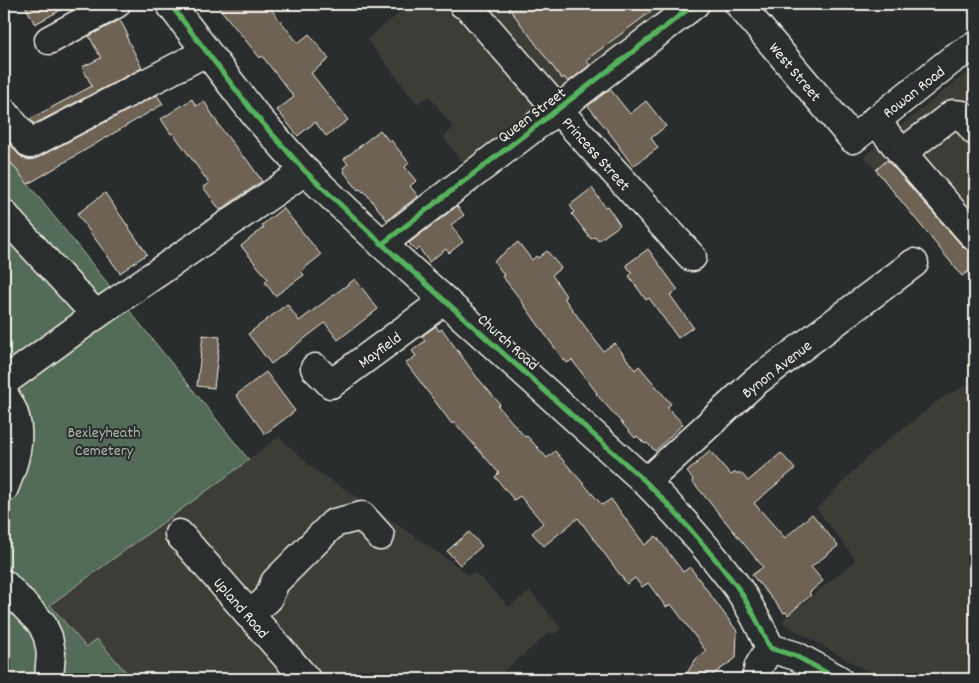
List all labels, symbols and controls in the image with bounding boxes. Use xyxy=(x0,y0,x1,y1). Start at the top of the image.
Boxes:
street label: West Street xyxy=(762,38,826,107)
street label: Rowan Road xyxy=(878,61,951,125)
street label: Queen Street xyxy=(494,83,572,149)
street label: Princess Street xyxy=(555,112,635,197)
street label: Church Road xyxy=(472,309,543,377)
street label: Mayfield xyxy=(354,327,407,375)
street label: Bynon Avenue xyxy=(738,335,817,405)
park label: Bexleyheath Cemetery xyxy=(68,422,141,463)
street label: Upland Road xyxy=(207,573,273,644)

